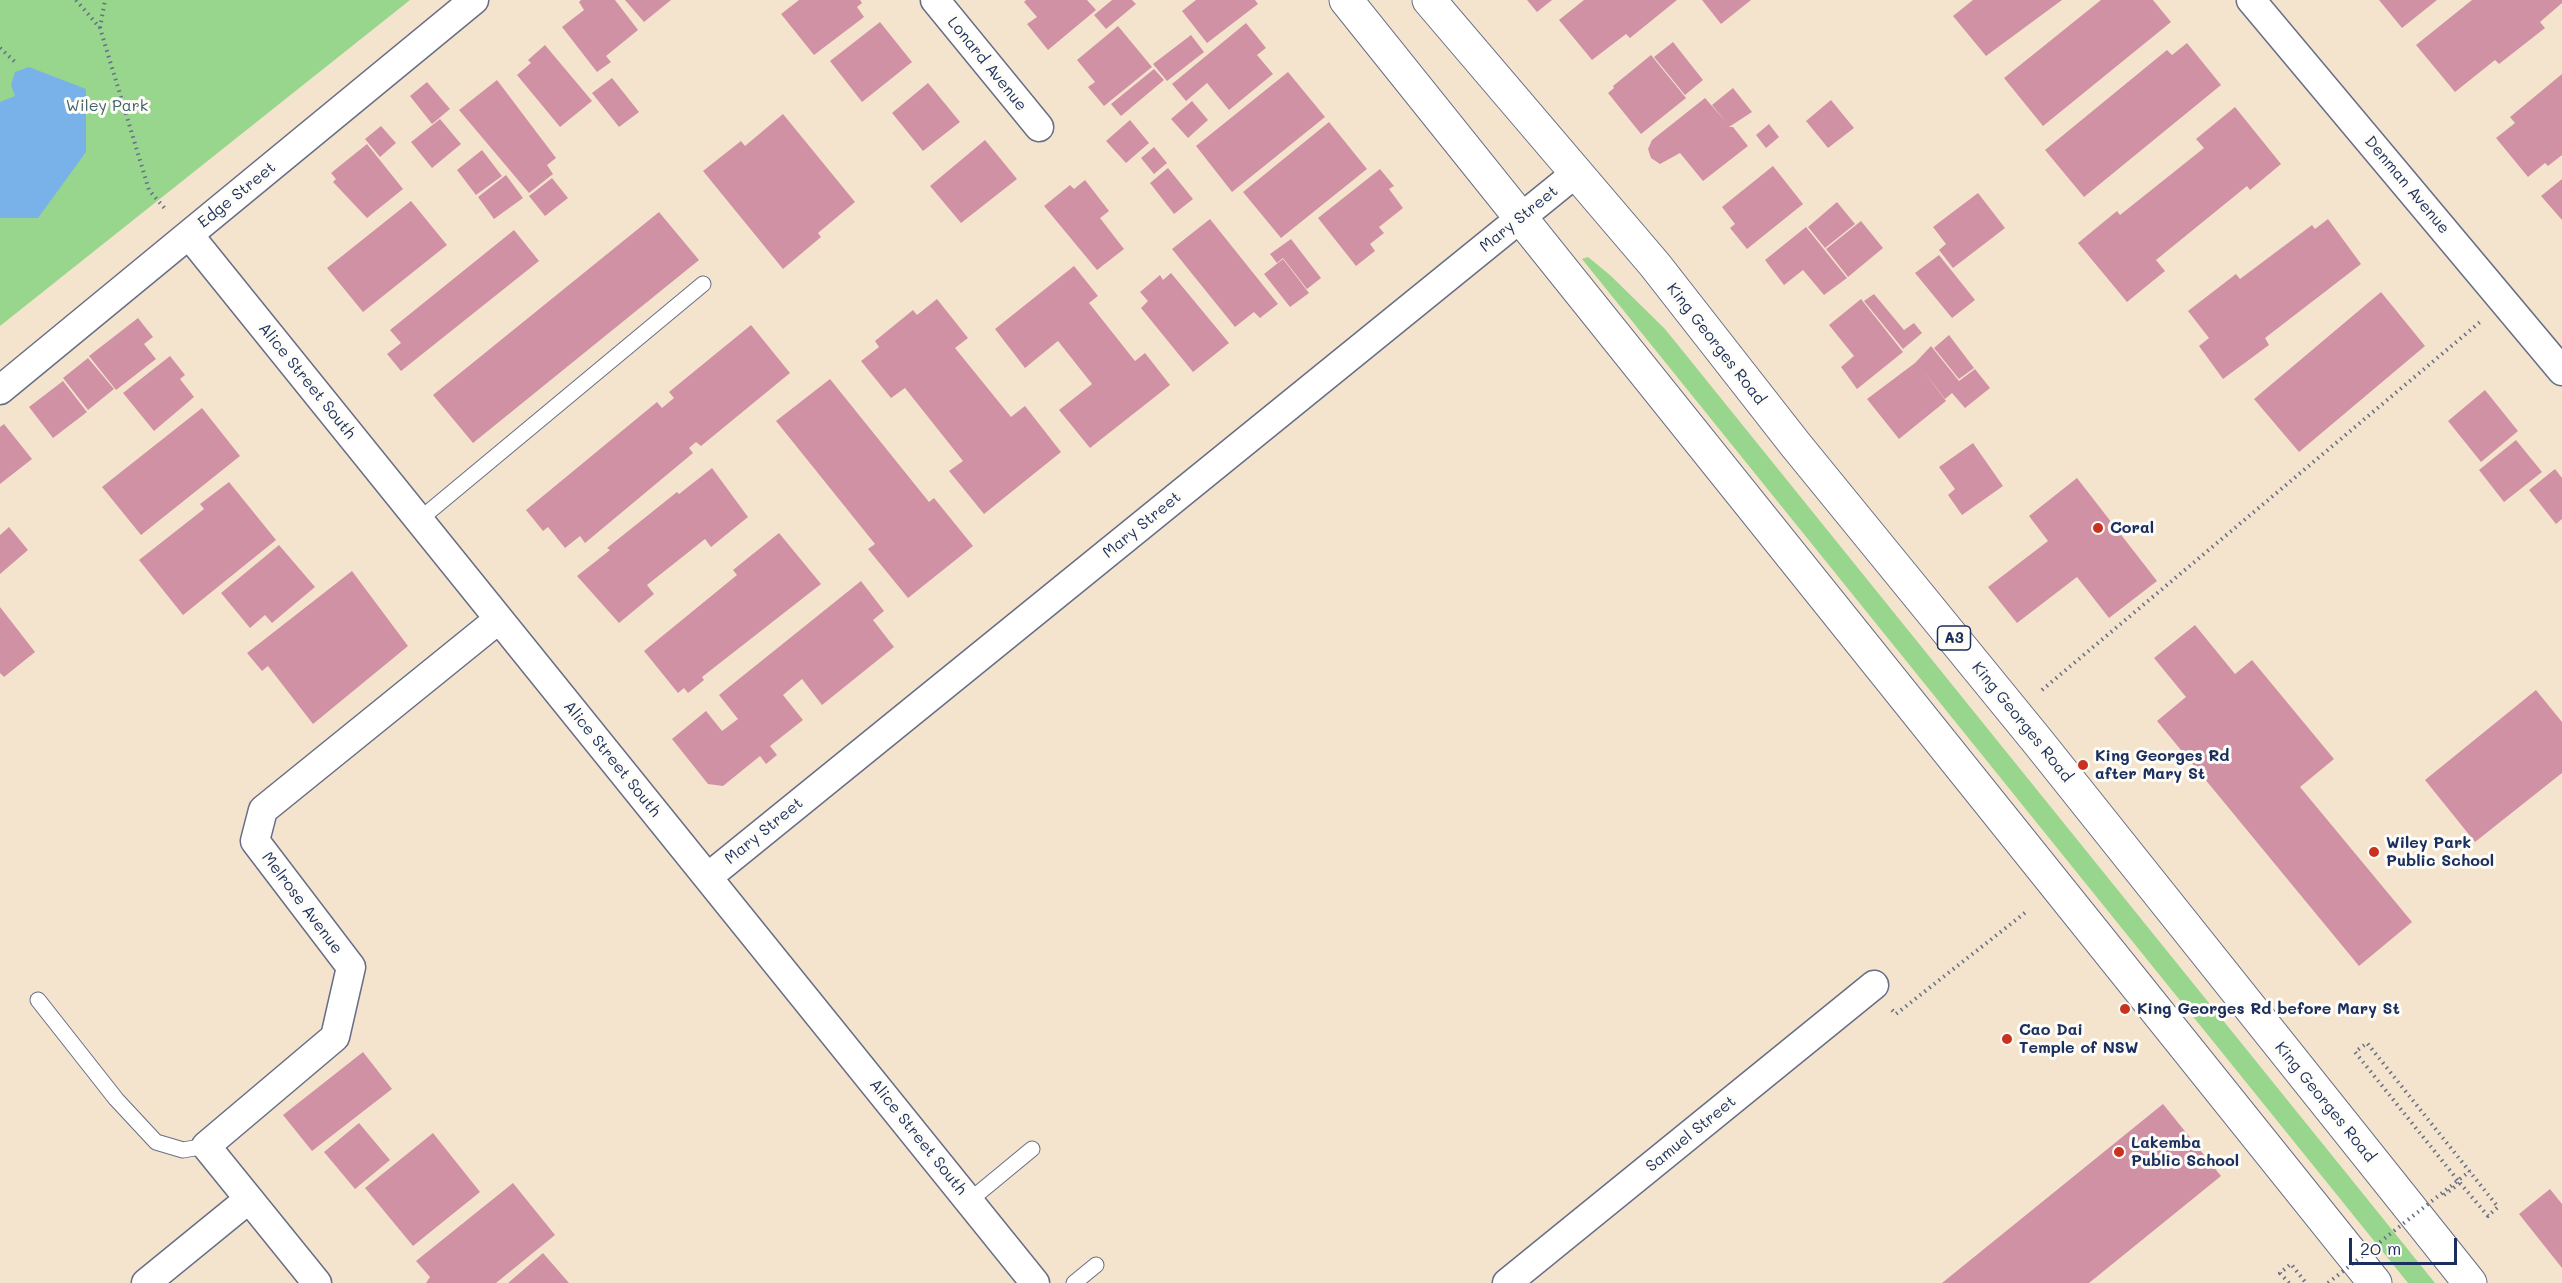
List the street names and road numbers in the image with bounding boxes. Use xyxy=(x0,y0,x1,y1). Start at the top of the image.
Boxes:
street label: Lonard Avenue xyxy=(943,13,1031,115)
street label: Denman Avenue xyxy=(2360,132,2454,238)
street label: Edge Street xyxy=(194,158,280,232)
street label: Mary Street xyxy=(1476,182,1562,256)
street label: King Georges Road xyxy=(1663,279,1769,409)
street label: Alice Street South xyxy=(254,319,360,443)
street label: Mary Street xyxy=(1099,488,1185,562)
road number: A3 xyxy=(1938,626,1970,650)
street label: King Georges Road xyxy=(1968,658,2076,786)
street label: Alice Street South xyxy=(559,697,665,821)
street label: Mary Street xyxy=(721,794,807,868)
street label: Melrose Avenue xyxy=(258,848,346,958)
street label: King Georges Road xyxy=(2271,1038,2379,1166)
street label: Alice Street South xyxy=(865,1075,971,1199)
street label: Samuel Street xyxy=(1642,1092,1740,1176)

